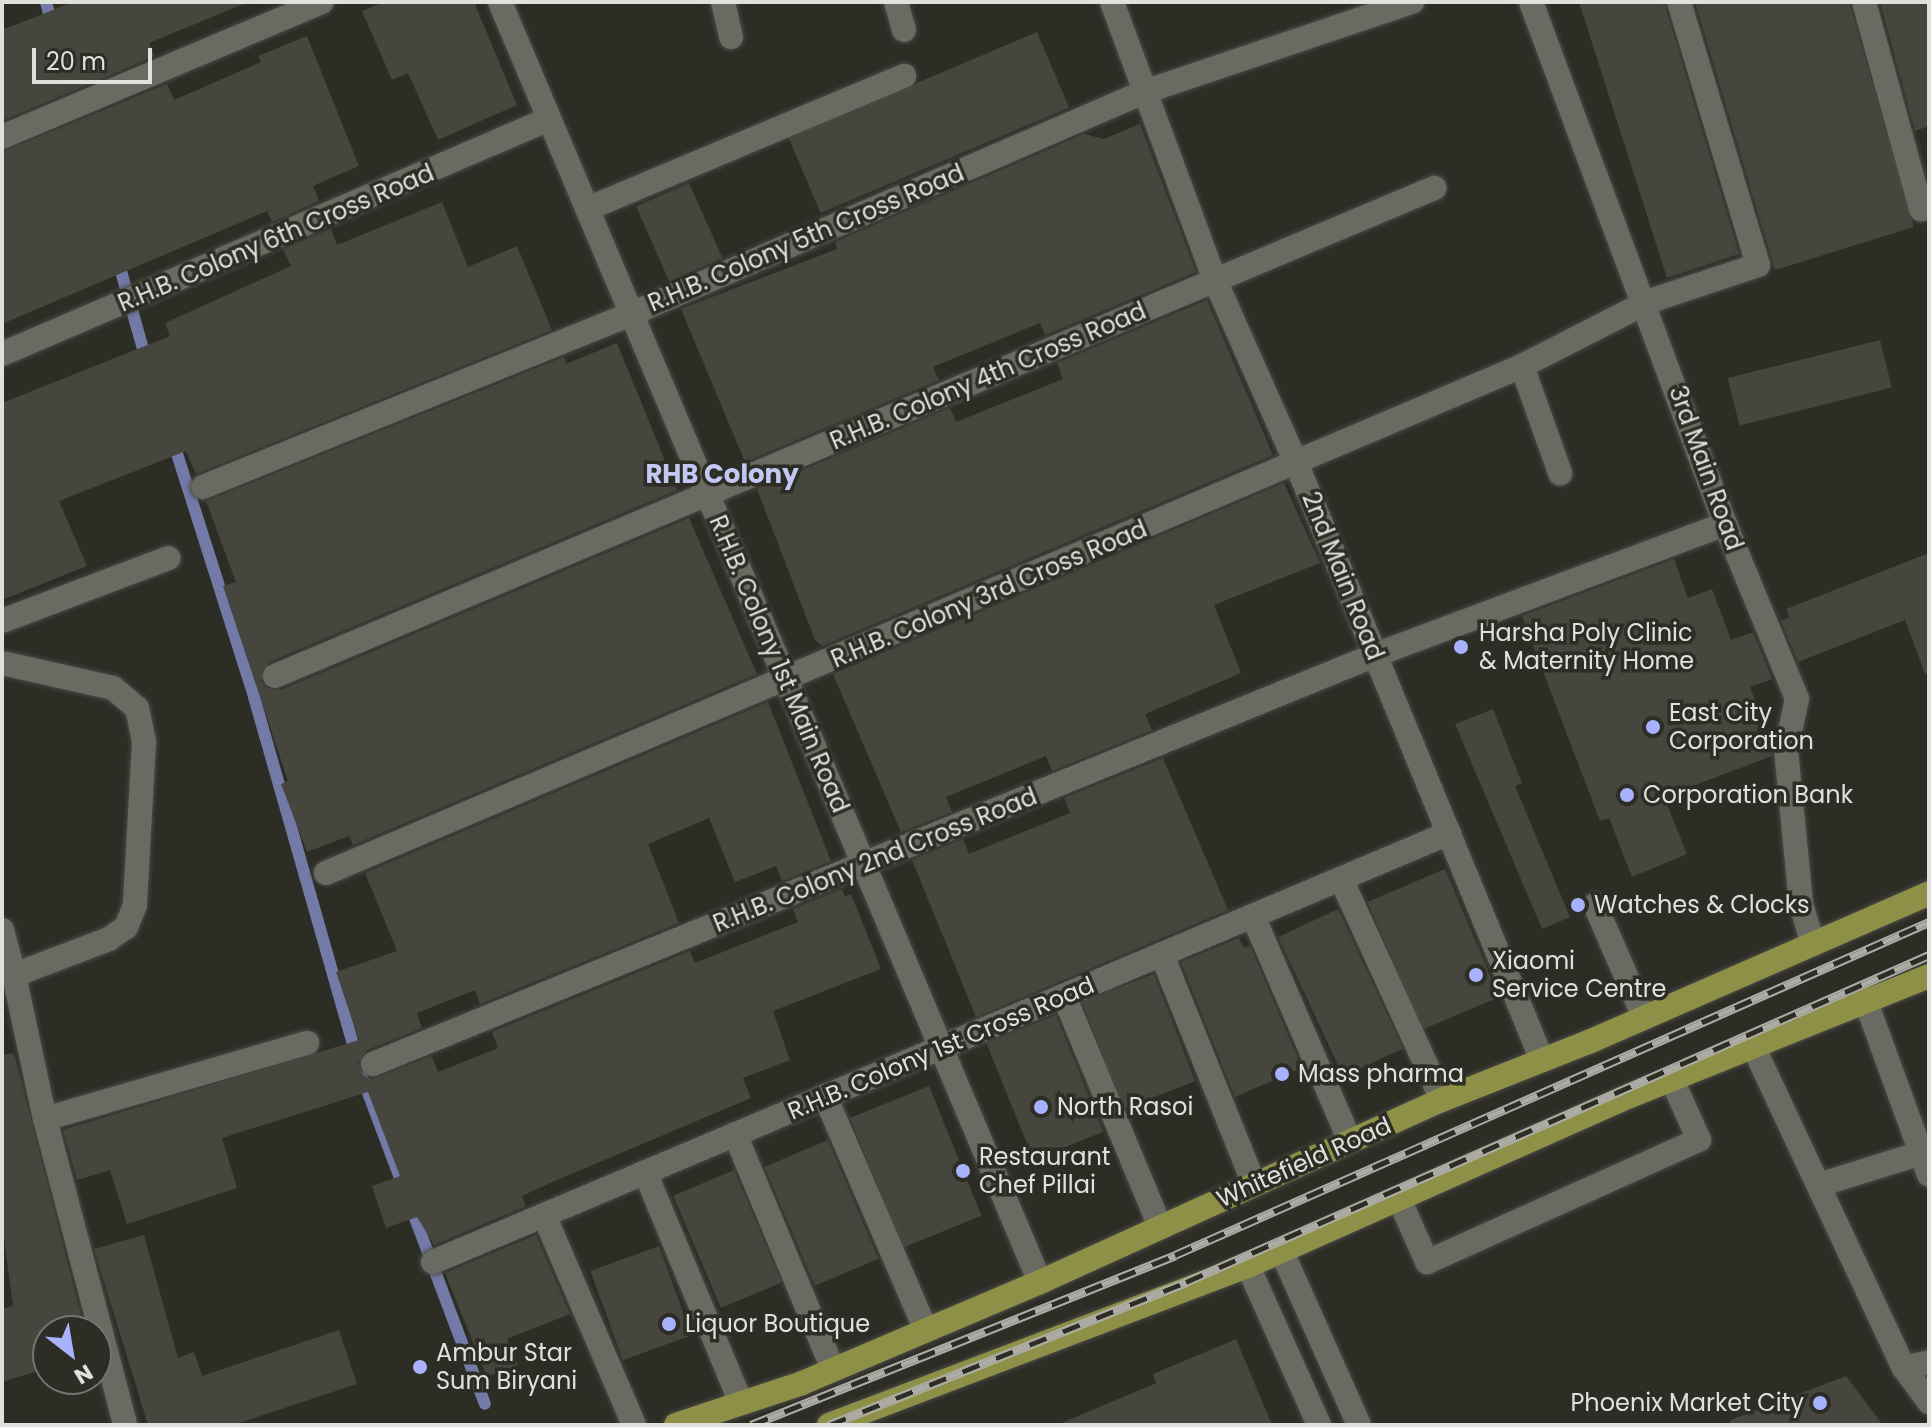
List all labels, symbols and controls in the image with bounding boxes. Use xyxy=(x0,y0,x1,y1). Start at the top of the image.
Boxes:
scale bar xyxy=(36,32,156,82)
text: 20 m xyxy=(46,45,106,78)
street label: R.H.B. Colony 6th Cross Road xyxy=(114,158,438,318)
street label: R.H.B. Colony 5th Cross Road xyxy=(644,158,968,318)
street label: R.H.B. Colony 4th Cross Road xyxy=(826,296,1150,456)
street label: 3rd Main Road xyxy=(1663,382,1749,554)
district label: RHB Colony xyxy=(645,459,799,491)
street label: 2nd Main Road xyxy=(1296,488,1390,664)
street label: R.H.B. Colony 1st Main Road xyxy=(703,511,855,817)
street label: R.H.B. Colony 3rd Cross Road xyxy=(827,514,1151,674)
place label: Harsha Poly Clinic & Maternity Home xyxy=(1479,619,1694,675)
marker: Harsha Poly Clinic & Maternity Home xyxy=(1450,636,1472,658)
place label: East City Corporation xyxy=(1669,699,1814,755)
marker: East City Corporation xyxy=(1644,718,1662,736)
place label: Corporation Bank xyxy=(1643,781,1853,809)
street label: R.H.B. Colony 2nd Cross Road xyxy=(709,782,1041,938)
marker: Corporation Bank xyxy=(1618,786,1636,804)
place label: Watches & Clocks xyxy=(1594,891,1810,919)
marker: Watches & Clocks xyxy=(1569,896,1587,914)
place label: Xiaomi Service Centre xyxy=(1492,947,1666,1003)
marker: Xiaomi Service Centre xyxy=(1467,966,1485,984)
street label: R.H.B. Colony 1st Cross Road xyxy=(784,970,1098,1126)
place label: Mass pharma xyxy=(1298,1060,1464,1088)
marker: Mass pharma xyxy=(1273,1065,1291,1083)
place label: North Rasoi xyxy=(1057,1093,1193,1121)
marker: North Rasoi xyxy=(1032,1098,1050,1116)
street label: Whitefield Road xyxy=(1212,1111,1396,1213)
place label: Restaurant Chef Pillai xyxy=(979,1143,1111,1199)
marker: Restaurant Chef Pillai xyxy=(954,1162,972,1180)
place label: Liquor Boutique xyxy=(685,1310,870,1338)
north arrow xyxy=(32,1315,112,1395)
marker: Liquor Boutique xyxy=(660,1315,678,1333)
place label: Ambur Star Sum Biryani xyxy=(436,1339,577,1395)
text: N xyxy=(69,1357,99,1392)
marker: Ambur Star Sum Biryani xyxy=(411,1358,429,1376)
place label: Phoenix Market City xyxy=(1570,1389,1804,1417)
marker: Phoenix Market City xyxy=(1811,1394,1829,1412)

